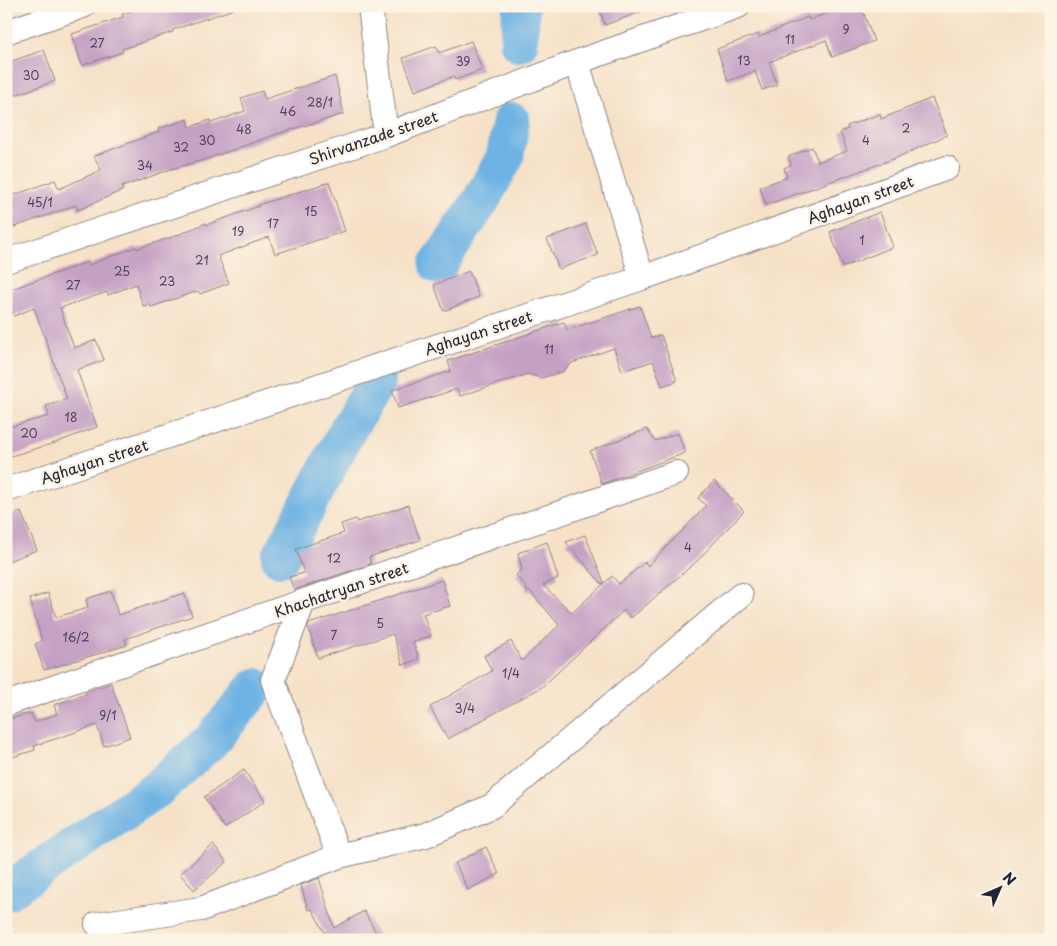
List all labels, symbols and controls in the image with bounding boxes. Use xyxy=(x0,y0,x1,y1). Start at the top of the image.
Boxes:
house number: 9 xyxy=(842,20,850,38)
house number: 11 xyxy=(785,30,795,48)
house number: 27 xyxy=(90,34,105,52)
house number: 13 xyxy=(737,51,751,69)
house number: 39 xyxy=(456,52,470,70)
house number: 30 xyxy=(23,66,40,84)
house number: 28/1 xyxy=(307,93,333,111)
house number: 46 xyxy=(280,102,296,120)
street label: Shirvanzade street xyxy=(305,104,441,170)
house number: 2 xyxy=(902,119,910,137)
house number: 48 xyxy=(236,120,252,138)
house number: 30 xyxy=(199,131,216,149)
house number: 4 xyxy=(862,131,870,149)
house number: 32 xyxy=(173,138,189,156)
house number: 34 xyxy=(137,156,153,174)
street label: Aghayan street xyxy=(804,169,916,229)
house number: 45/1 xyxy=(27,193,53,211)
house number: 15 xyxy=(304,202,318,220)
house number: 17 xyxy=(267,214,279,232)
house number: 19 xyxy=(232,222,244,240)
house number: 1 xyxy=(859,231,865,249)
house number: 21 xyxy=(195,251,209,269)
house number: 25 xyxy=(114,262,130,280)
house number: 23 xyxy=(159,272,175,290)
house number: 27 xyxy=(66,276,81,294)
street label: Aghayan street xyxy=(421,304,535,360)
house number: 11 xyxy=(544,340,554,358)
house number: 18 xyxy=(65,408,77,426)
house number: 20 xyxy=(20,424,38,442)
street label: Aghayan street xyxy=(37,433,151,489)
house number: 4 xyxy=(684,538,692,556)
house number: 12 xyxy=(327,549,341,567)
street label: Khachatryan street xyxy=(271,555,411,623)
house number: 5 xyxy=(376,614,384,632)
house number: 7 xyxy=(331,626,338,644)
house number: 16/2 xyxy=(62,628,90,646)
house number: 1/4 xyxy=(502,664,520,682)
house number: 3/4 xyxy=(455,699,475,717)
house number: 9/1 xyxy=(99,706,117,724)
north arrow xyxy=(974,864,1024,914)
text: N xyxy=(998,867,1021,890)

